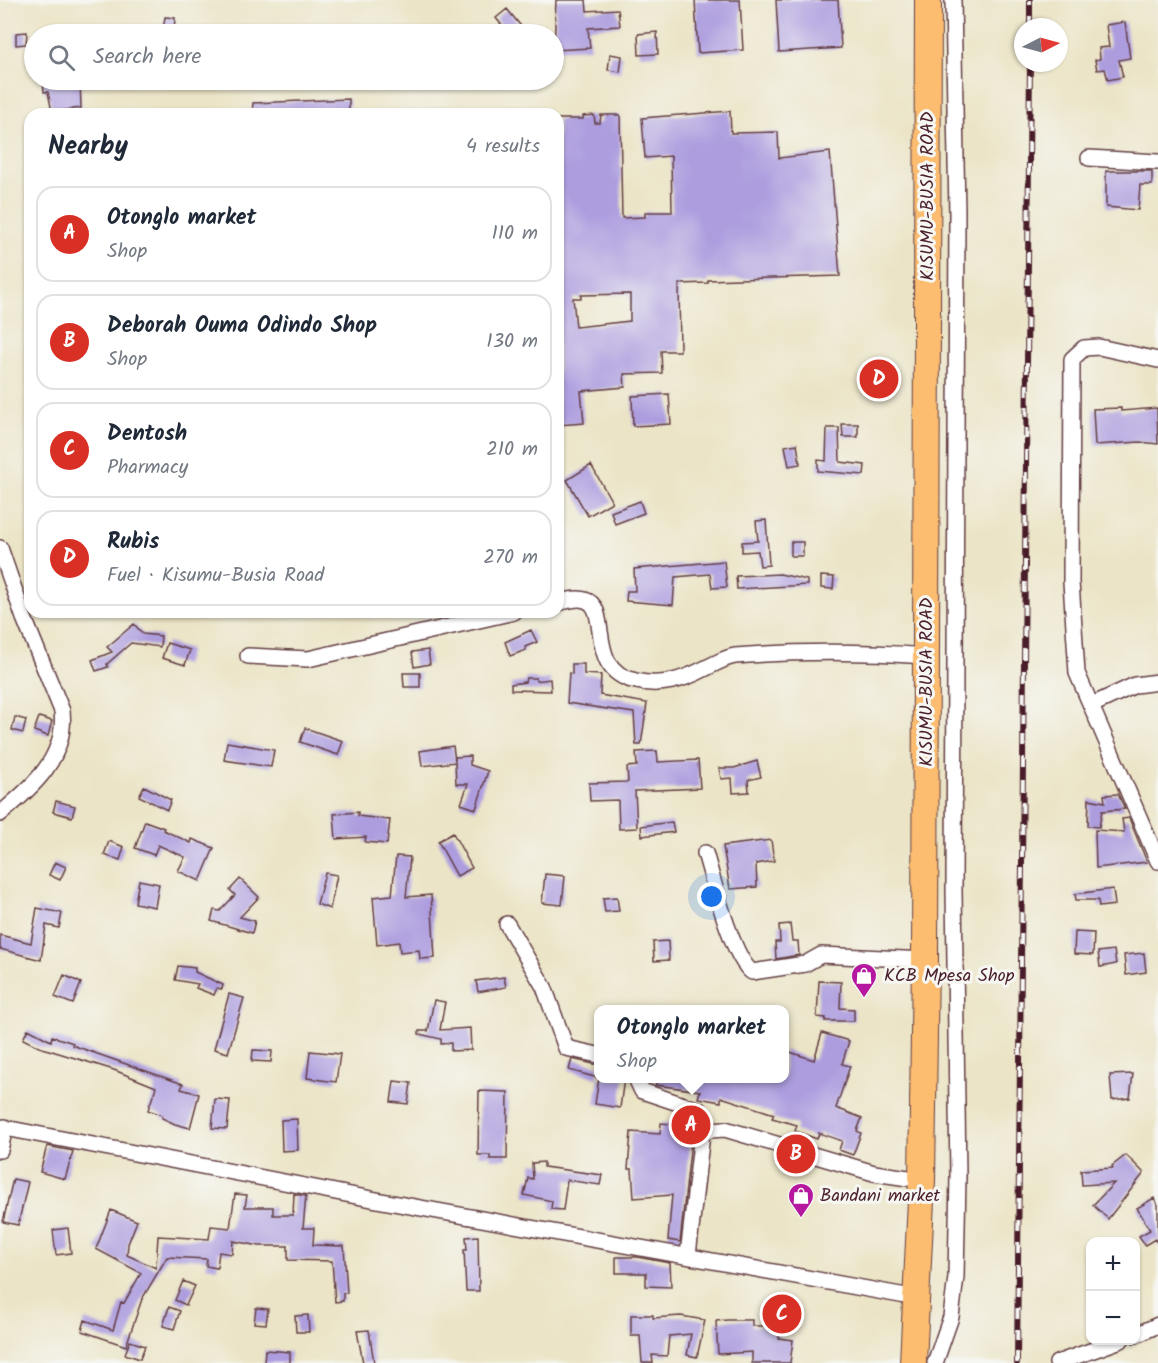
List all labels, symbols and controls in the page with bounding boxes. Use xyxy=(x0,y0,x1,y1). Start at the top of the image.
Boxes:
north arrow xyxy=(1014,18,1068,72)
search box xyxy=(24,24,564,90)
text: Search here xyxy=(93,40,201,75)
icon: search xyxy=(45,41,78,74)
street label: KISUMU-BUSIA ROAD xyxy=(914,111,943,281)
text: Nearby xyxy=(48,126,128,168)
text: 4 results xyxy=(466,131,540,163)
text: Otonglo market xyxy=(107,201,256,236)
text: A xyxy=(63,218,76,250)
text: 110 m xyxy=(492,218,538,250)
text: Shop xyxy=(107,236,147,268)
text: Deborah Ouma Odindo Shop xyxy=(107,309,377,344)
text: B xyxy=(63,326,76,358)
text: 130 m xyxy=(486,326,538,358)
text: Shop xyxy=(107,344,147,376)
pin: D xyxy=(860,356,898,401)
text: Dentosh xyxy=(107,417,187,452)
text: C xyxy=(63,434,76,466)
text: 210 m xyxy=(486,434,538,466)
text: Pharmacy xyxy=(107,452,188,484)
text: Rubis xyxy=(107,525,159,560)
text: D xyxy=(63,542,76,574)
text: 270 m xyxy=(483,542,538,574)
text: Fuel · Kisumu-Busia Road xyxy=(107,560,324,592)
street label: KISUMU-BUSIA ROAD xyxy=(913,597,942,767)
your location xyxy=(697,882,726,911)
shop icon: KCB Mpesa Shop xyxy=(849,961,879,999)
place label: KCB Mpesa Shop xyxy=(884,962,1015,991)
popup xyxy=(594,1005,789,1083)
text: Otonglo market xyxy=(617,1011,766,1046)
text: Shop xyxy=(617,1046,657,1078)
pin: A xyxy=(672,1102,710,1148)
pin: B xyxy=(776,1132,816,1176)
shop icon: Bandani market xyxy=(786,1181,816,1219)
place label: Bandani market xyxy=(820,1182,941,1211)
map controls xyxy=(1086,1237,1140,1345)
button: + xyxy=(1086,1237,1140,1291)
button: − xyxy=(1086,1291,1140,1345)
pin: C xyxy=(762,1292,802,1336)

